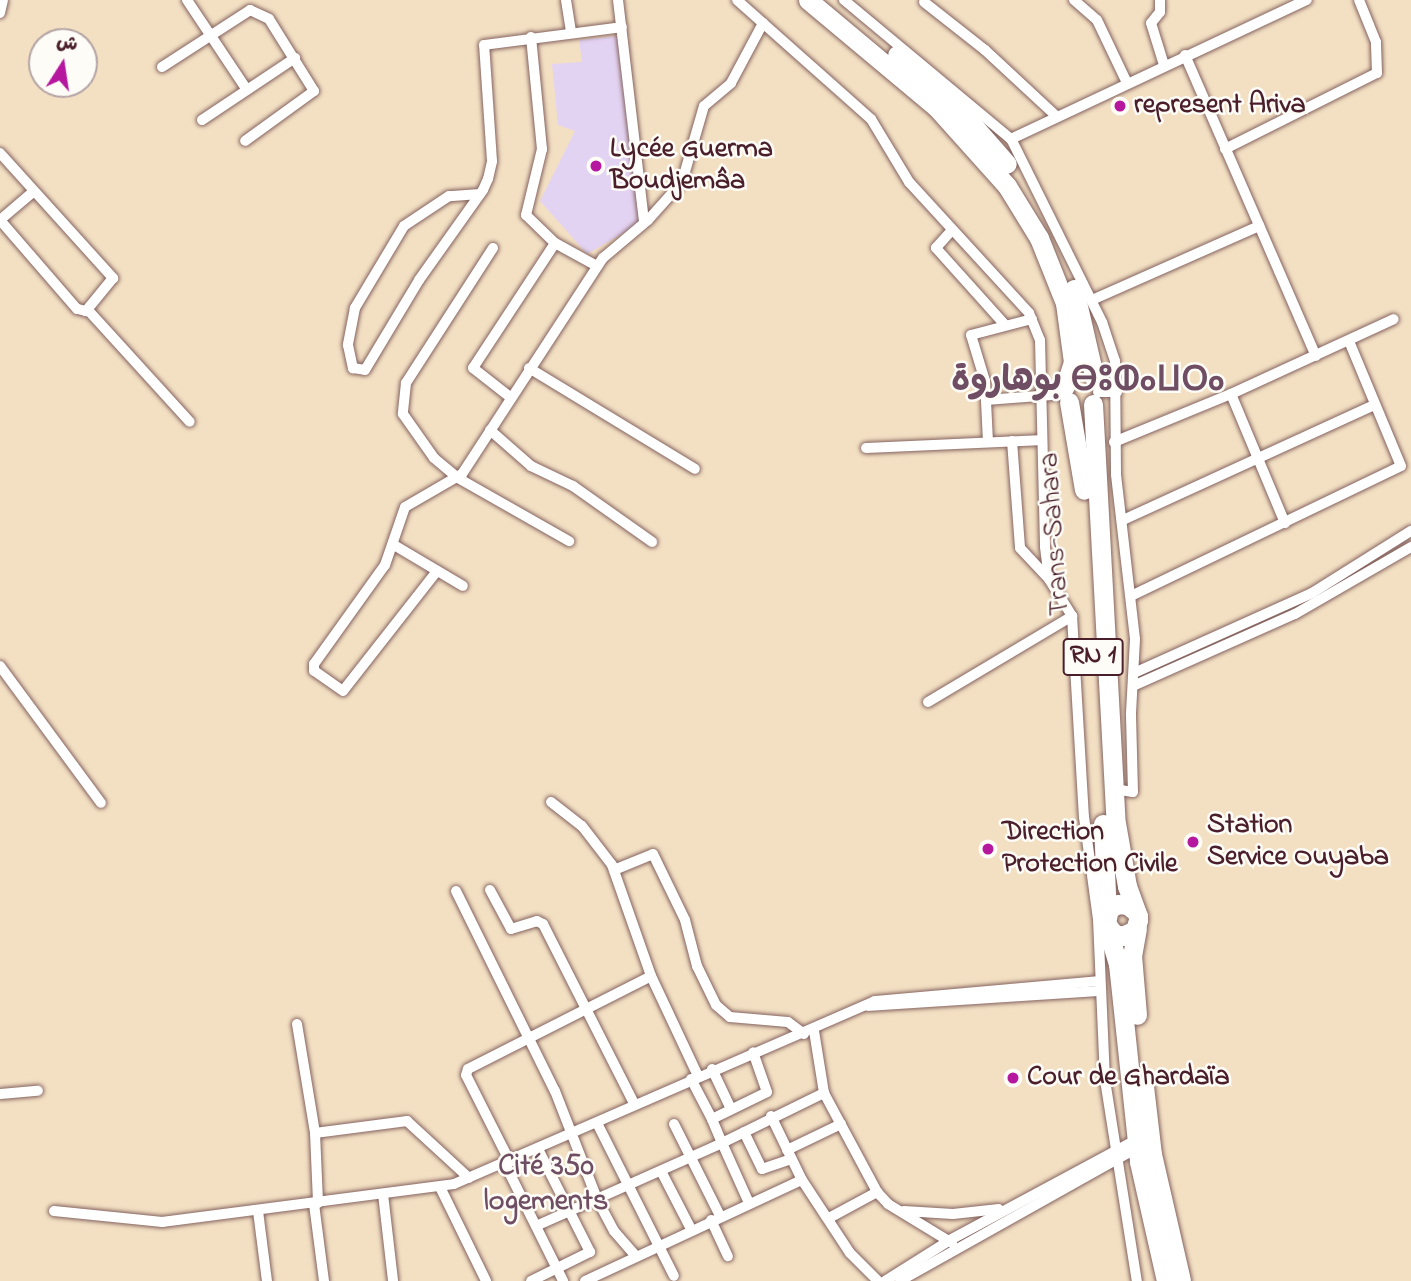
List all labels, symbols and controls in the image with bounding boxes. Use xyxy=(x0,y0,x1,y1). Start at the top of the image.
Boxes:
north arrow xyxy=(28,28,98,98)
text: ش xyxy=(54,29,80,59)
place label: represent Ariva xyxy=(1134,89,1306,123)
marker: represent Ariva xyxy=(1112,98,1128,114)
place label: Lycée Guerma Boudjemâa xyxy=(610,133,773,199)
marker: Lycée Guerma Boudjemâa xyxy=(588,158,604,174)
district label: بوهاروة ⴱⵓⵀⴰⵡⵔⴰ xyxy=(951,361,1225,403)
street label: Trans-Sahara xyxy=(1034,451,1078,617)
road number: RN 1 xyxy=(1062,635,1124,680)
place label: Station Service Ouyaba xyxy=(1207,809,1389,875)
place label: Direction Protection Civile xyxy=(1002,816,1177,882)
marker: Station Service Ouyaba xyxy=(1185,834,1201,850)
marker: Direction Protection Civile xyxy=(980,841,996,857)
place label: Cour de Ghardaïa xyxy=(1027,1061,1229,1095)
marker: Cour de Ghardaïa xyxy=(1005,1070,1021,1086)
district label: Cité 350 logements xyxy=(484,1149,608,1220)

